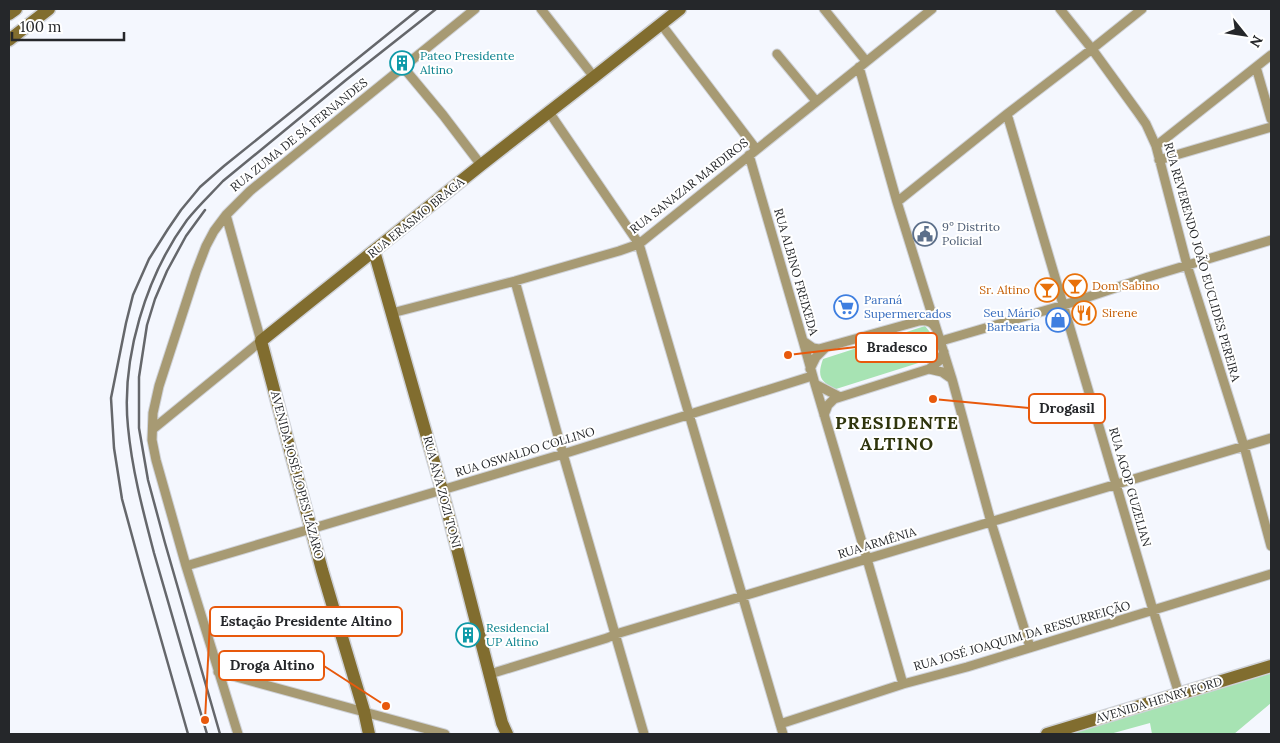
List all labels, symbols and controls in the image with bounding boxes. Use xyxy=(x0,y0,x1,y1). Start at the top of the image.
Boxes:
scale bar xyxy=(12,10,125,42)
north arrow xyxy=(1220,10,1270,60)
text: 100 m xyxy=(20,17,61,36)
text: N xyxy=(1246,32,1267,51)
place label: Pateo Presidente Altino xyxy=(419,48,515,77)
building icon: Pateo Presidente Altino xyxy=(389,50,415,76)
street label: RUA ZUMA DE SÁ FERNANDES xyxy=(227,74,370,195)
street label: RUA SANAZAR MARDIROS xyxy=(626,135,751,237)
street label: RUA REVERENDO JOÃO EUCLIDES PEREIRA xyxy=(1161,141,1244,384)
street label: RUA ERASMO BRAGA xyxy=(364,174,467,261)
street label: RUA ALBINO FREIXEDA xyxy=(771,207,822,338)
place label: 9º Distrito Policial xyxy=(942,219,1000,248)
public building icon: 9º Distrito Policial xyxy=(912,221,938,247)
bar icon: Dom Sabino xyxy=(1062,273,1088,299)
bar icon: Sr. Altino xyxy=(1034,277,1060,303)
place label: Dom Sabino xyxy=(1092,278,1160,293)
place label: Sr. Altino xyxy=(979,282,1030,297)
place label: Paraná Supermercados xyxy=(864,292,952,321)
supermarket icon: Paraná Supermercados xyxy=(833,294,859,320)
restaurant icon: Sirene xyxy=(1071,300,1097,326)
place label: Seu Mário Barbearia xyxy=(984,305,1040,334)
place label: Sirene xyxy=(1102,305,1138,320)
shop icon: Seu Mário Barbearia xyxy=(1045,307,1071,333)
callout: Bradesco xyxy=(856,333,937,362)
text: Bradesco xyxy=(867,338,928,356)
street label: AVENIDA JOSÉ LOPES LÁZARO xyxy=(268,388,327,561)
callout: Drogasil xyxy=(1029,394,1105,423)
text: Drogasil xyxy=(1039,399,1096,417)
district label: PRESIDENTE ALTINO xyxy=(835,411,959,455)
street label: RUA OSWALDO COLLINO xyxy=(453,423,596,480)
street label: RUA AGOP GUZELIAN xyxy=(1106,425,1155,548)
street label: RUA ANA ZOZI TONI xyxy=(420,434,465,550)
street label: RUA ARMÊNIA xyxy=(836,523,918,562)
street label: RUA JOSÉ JOAQUIM DA RESSURREIÇÃO xyxy=(912,597,1132,674)
callout: Estação Presidente Altino xyxy=(210,607,402,636)
text: Estação Presidente Altino xyxy=(220,612,392,630)
place label: Residencial UP Altino xyxy=(486,620,549,649)
building icon: Residencial UP Altino xyxy=(455,622,481,648)
callout: Droga Altino xyxy=(219,651,324,680)
text: Droga Altino xyxy=(230,656,314,674)
street label: AVENIDA HENRY FORD xyxy=(1093,673,1224,726)

